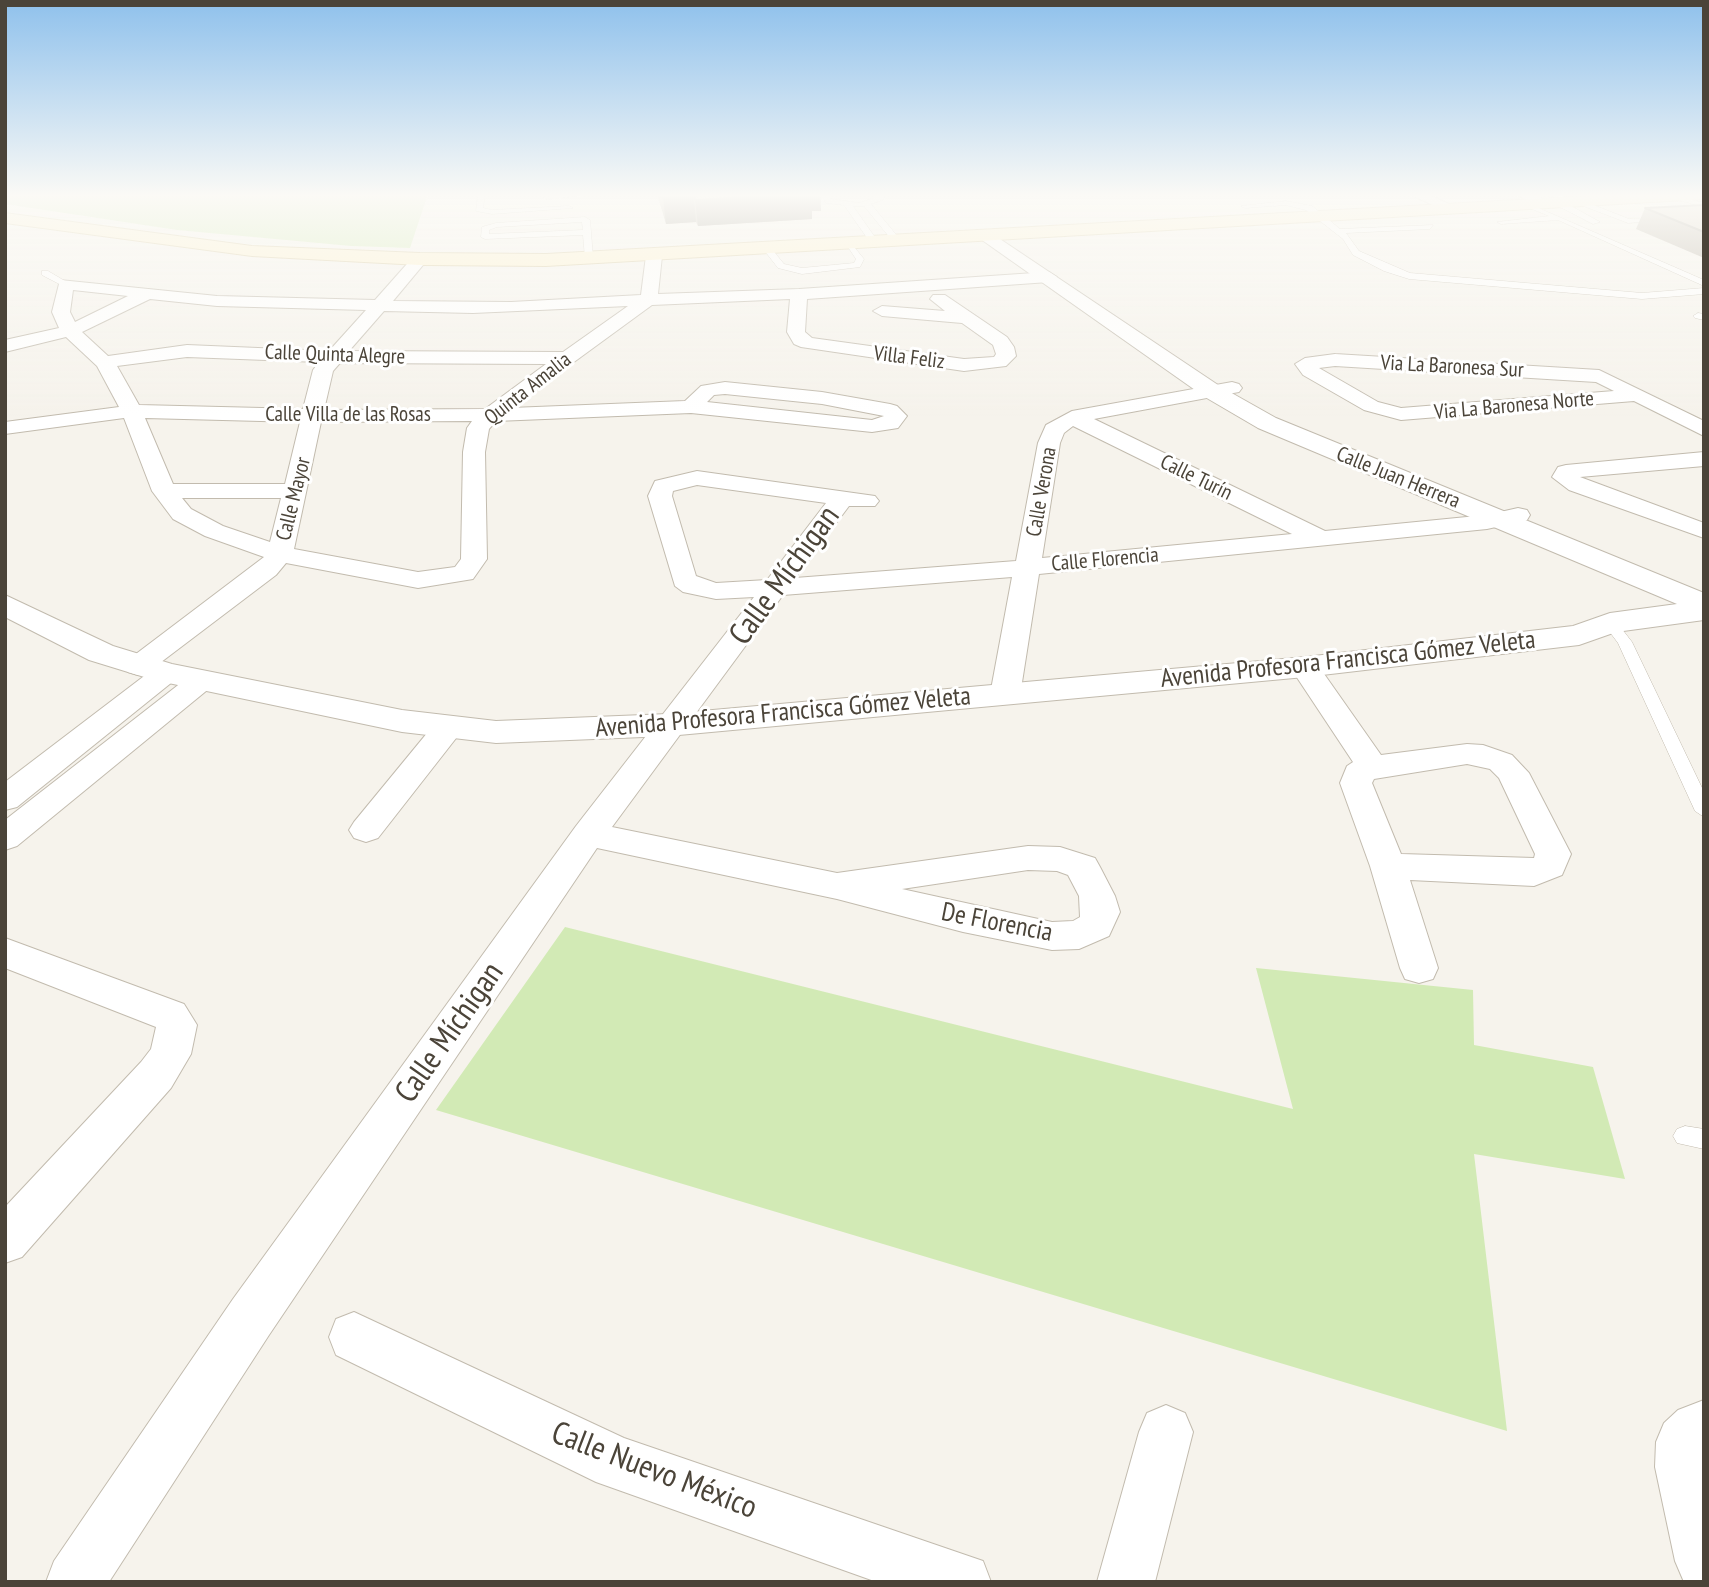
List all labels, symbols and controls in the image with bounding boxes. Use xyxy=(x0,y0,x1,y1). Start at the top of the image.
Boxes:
street label: Calle Quinta Alegre xyxy=(264,340,406,370)
street label: Villa Feliz xyxy=(872,341,946,375)
street label: Quinta Amalia xyxy=(480,347,576,431)
street label: Via La Baronesa Sur xyxy=(1380,351,1524,383)
street label: Via La Baronesa Norte xyxy=(1433,386,1595,426)
street label: Calle Villa de las Rosas xyxy=(265,402,431,428)
street label: Calle Juan Herrera xyxy=(1332,442,1464,514)
street label: Calle Verona xyxy=(1022,445,1062,539)
street label: Calle Turín xyxy=(1156,450,1236,506)
street label: Calle Mayor xyxy=(271,455,317,543)
street label: Calle Míchigan xyxy=(722,499,848,653)
street label: Calle Florencia xyxy=(1050,543,1160,577)
street label: Avenida Profesora Francisca Gómez Veleta xyxy=(1159,625,1537,695)
street label: Avenida Profesora Francisca Gómez Veleta xyxy=(594,681,972,745)
street label: De Florencia xyxy=(939,897,1055,949)
street label: Calle Míchigan xyxy=(388,955,512,1111)
street label: Calle Nuevo México xyxy=(546,1414,762,1528)

